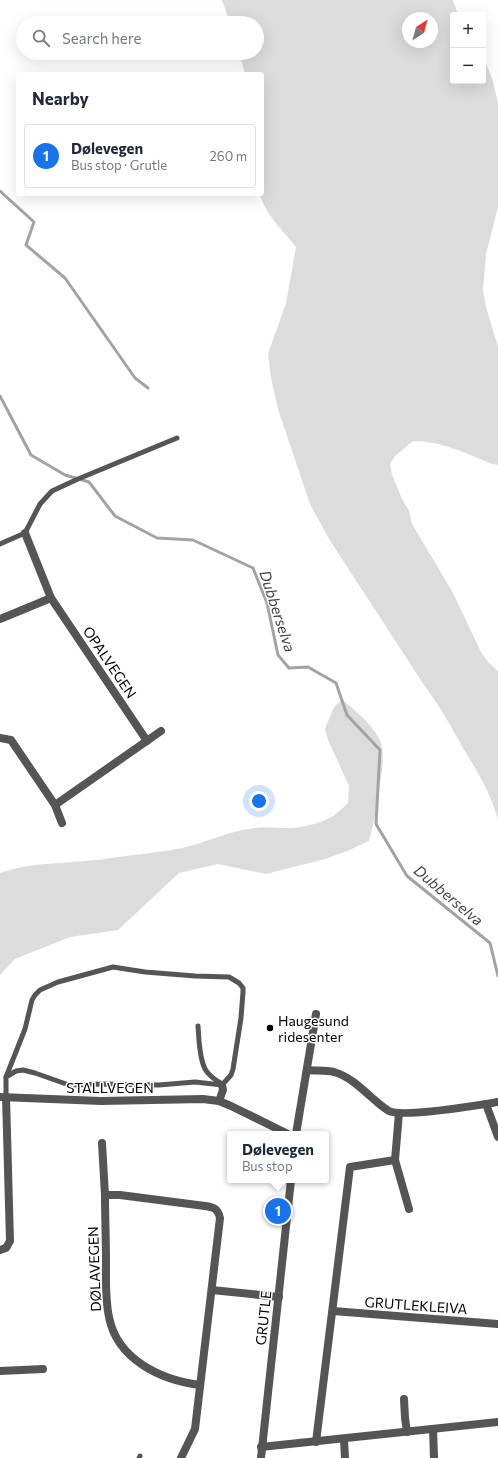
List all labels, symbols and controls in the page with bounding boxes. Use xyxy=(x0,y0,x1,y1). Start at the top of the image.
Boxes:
north arrow xyxy=(402,12,438,48)
map controls xyxy=(450,12,486,84)
button: + xyxy=(450,12,486,48)
search box xyxy=(16,16,264,60)
icon: search xyxy=(30,27,52,49)
text: Search here xyxy=(62,29,141,47)
button: − xyxy=(450,48,486,84)
text: Nearby xyxy=(32,88,89,109)
text: Dølevegen xyxy=(71,139,143,157)
text: 1 xyxy=(43,148,49,164)
text: 260 m xyxy=(210,148,247,164)
text: Bus stop · Grutle xyxy=(71,157,167,173)
water label: Dubberselva xyxy=(256,568,300,654)
street label: OPALVEGEN xyxy=(80,623,140,701)
your location xyxy=(249,791,269,811)
water label: Dubberselva xyxy=(411,861,487,929)
place label: Haugesund ridesenter xyxy=(278,1012,349,1045)
marker: Haugesund ridesenter xyxy=(265,1023,275,1033)
street label: STALLVEGEN xyxy=(66,1079,154,1096)
popup xyxy=(227,1131,329,1183)
text: Dølevegen xyxy=(242,1140,314,1158)
text: Bus stop xyxy=(242,1158,293,1174)
pin: 1 xyxy=(265,1196,291,1226)
street label: DØLAVEGEN xyxy=(84,1226,104,1312)
street label: GRUTLE xyxy=(252,1290,274,1346)
street label: GRUTLEKLEIVA xyxy=(364,1293,468,1317)

